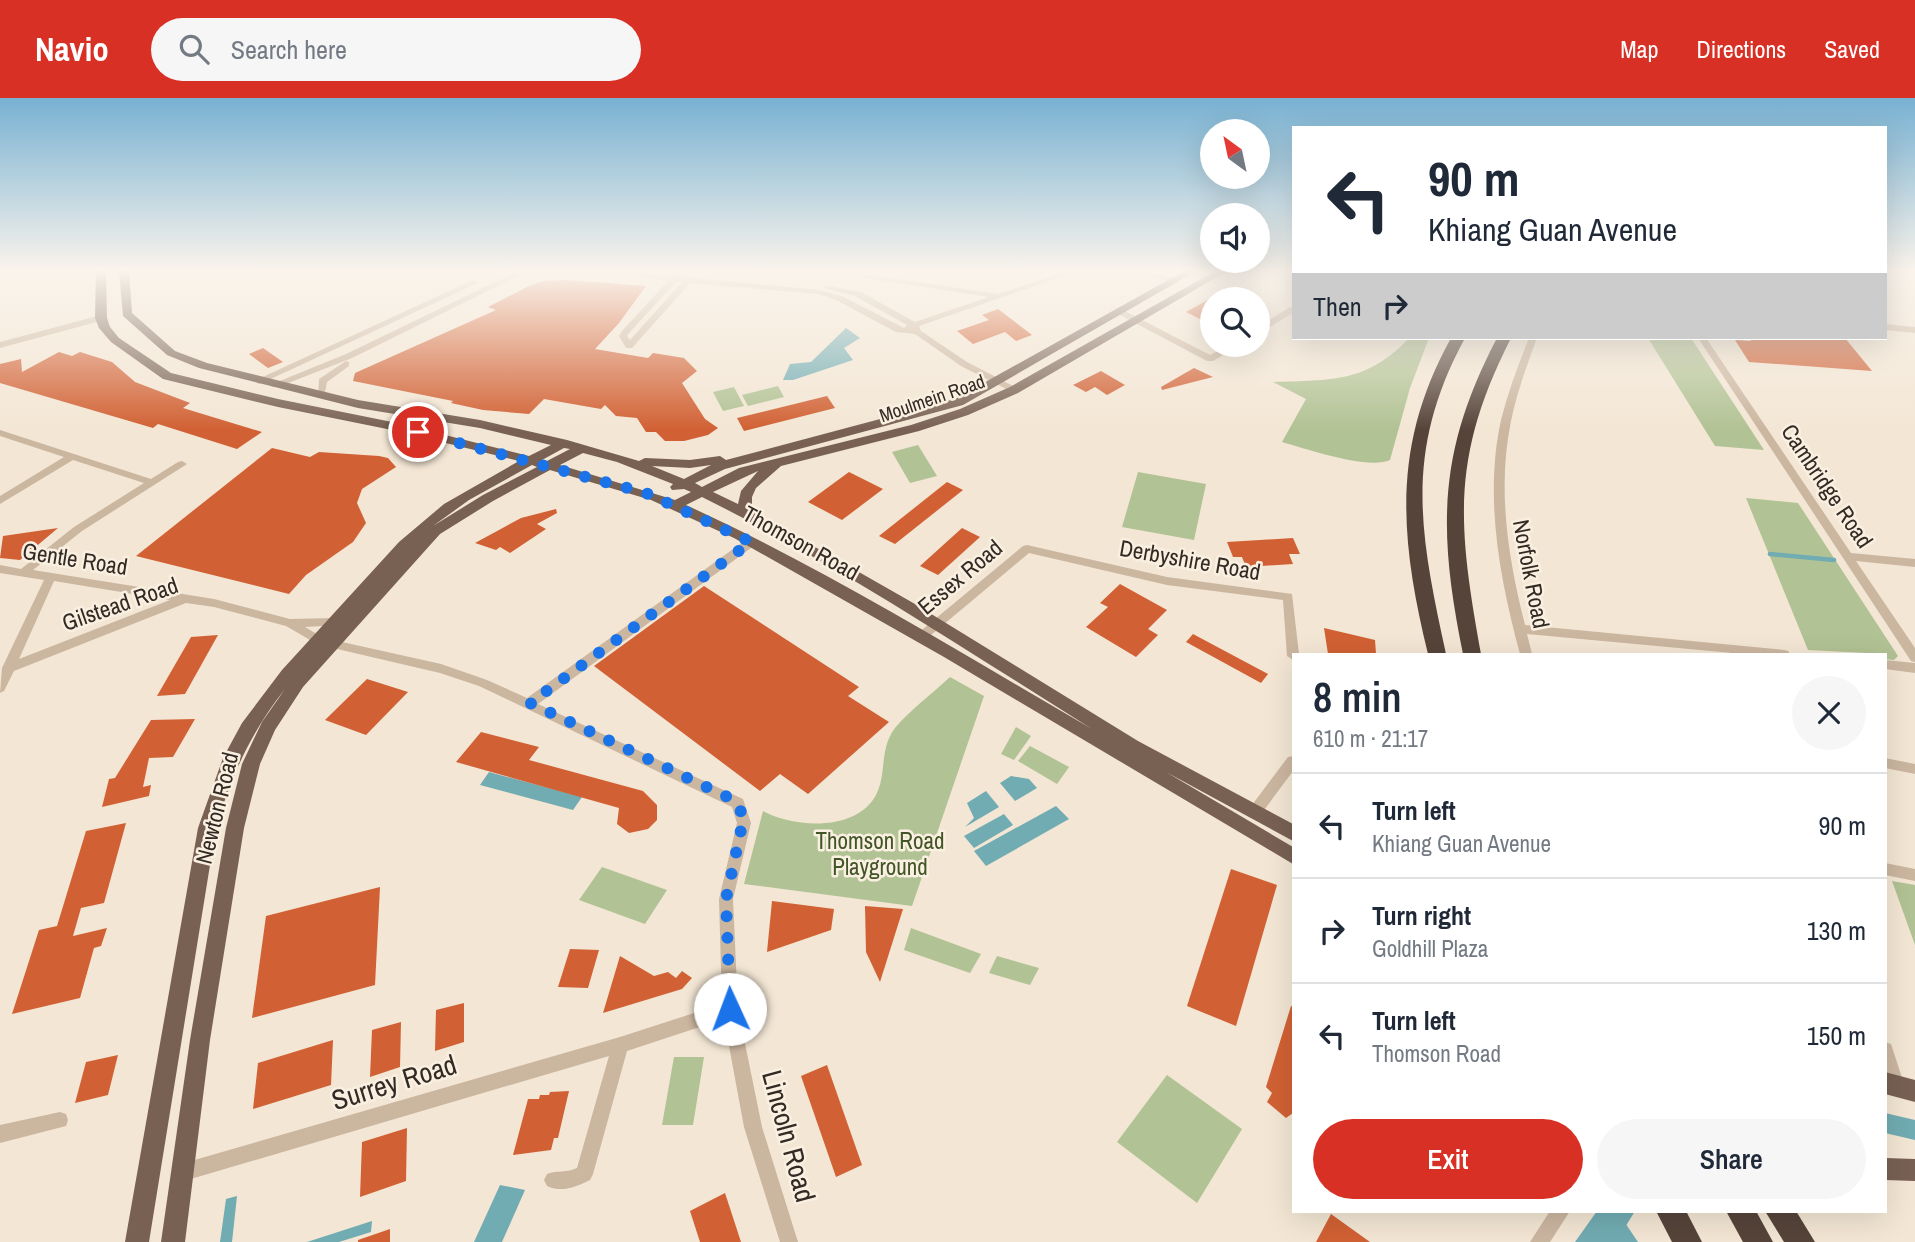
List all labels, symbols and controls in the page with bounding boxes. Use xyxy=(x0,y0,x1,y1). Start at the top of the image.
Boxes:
search box xyxy=(151,18,641,81)
text: Navio xyxy=(35,27,109,71)
icon: search xyxy=(175,30,213,68)
text: Search here xyxy=(231,32,347,67)
text: Map xyxy=(1620,33,1658,65)
text: Directions xyxy=(1696,33,1786,65)
text: Saved xyxy=(1824,33,1880,65)
north arrow xyxy=(1200,119,1270,189)
map controls xyxy=(1200,119,1270,357)
text: 90 m xyxy=(1428,145,1520,211)
icon: left xyxy=(1313,154,1404,245)
button: sound xyxy=(1200,203,1270,273)
text: Khiang Guan Avenue xyxy=(1428,208,1677,251)
button: search xyxy=(1200,287,1270,357)
icon: right xyxy=(1376,287,1414,325)
text: Then xyxy=(1313,289,1362,324)
street label: Moulmein Road xyxy=(876,368,988,428)
pin xyxy=(388,402,448,462)
icon: arrive xyxy=(399,413,437,451)
street label: Cambridge Road xyxy=(1774,418,1880,554)
street label: Thomson Road xyxy=(737,498,865,587)
street label: Norfolk Road xyxy=(1506,517,1557,631)
street label: Essex Road xyxy=(911,532,1009,621)
street label: Derbyshire Road xyxy=(1117,532,1263,587)
street label: Gentle Road xyxy=(20,535,130,582)
street label: Gilstead Road xyxy=(58,569,182,638)
text: 8 min xyxy=(1313,669,1402,725)
button: close xyxy=(1792,676,1866,750)
text: 610 m · 21:17 xyxy=(1313,723,1428,754)
street label: Newton Road xyxy=(188,749,245,867)
text: Turn left xyxy=(1372,793,1456,828)
icon: left xyxy=(1313,807,1351,845)
text: 90 m xyxy=(1819,808,1866,843)
park label: Thomson Road Playground xyxy=(816,825,944,882)
text: Khiang Guan Avenue xyxy=(1372,828,1551,859)
text: Turn right xyxy=(1372,898,1471,933)
icon: right xyxy=(1313,912,1351,950)
text: 130 m xyxy=(1807,913,1866,948)
text: Goldhill Plaza xyxy=(1372,933,1488,964)
position arrow xyxy=(693,972,767,1046)
text: Turn left xyxy=(1372,1003,1456,1038)
icon: left xyxy=(1313,1017,1351,1055)
text: 150 m xyxy=(1807,1018,1866,1053)
text: Thomson Road xyxy=(1372,1038,1501,1069)
street label: Surrey Road xyxy=(327,1045,461,1119)
street label: Lincoln Road xyxy=(753,1066,825,1206)
button: Exit xyxy=(1313,1119,1583,1199)
button: Share xyxy=(1597,1119,1866,1199)

